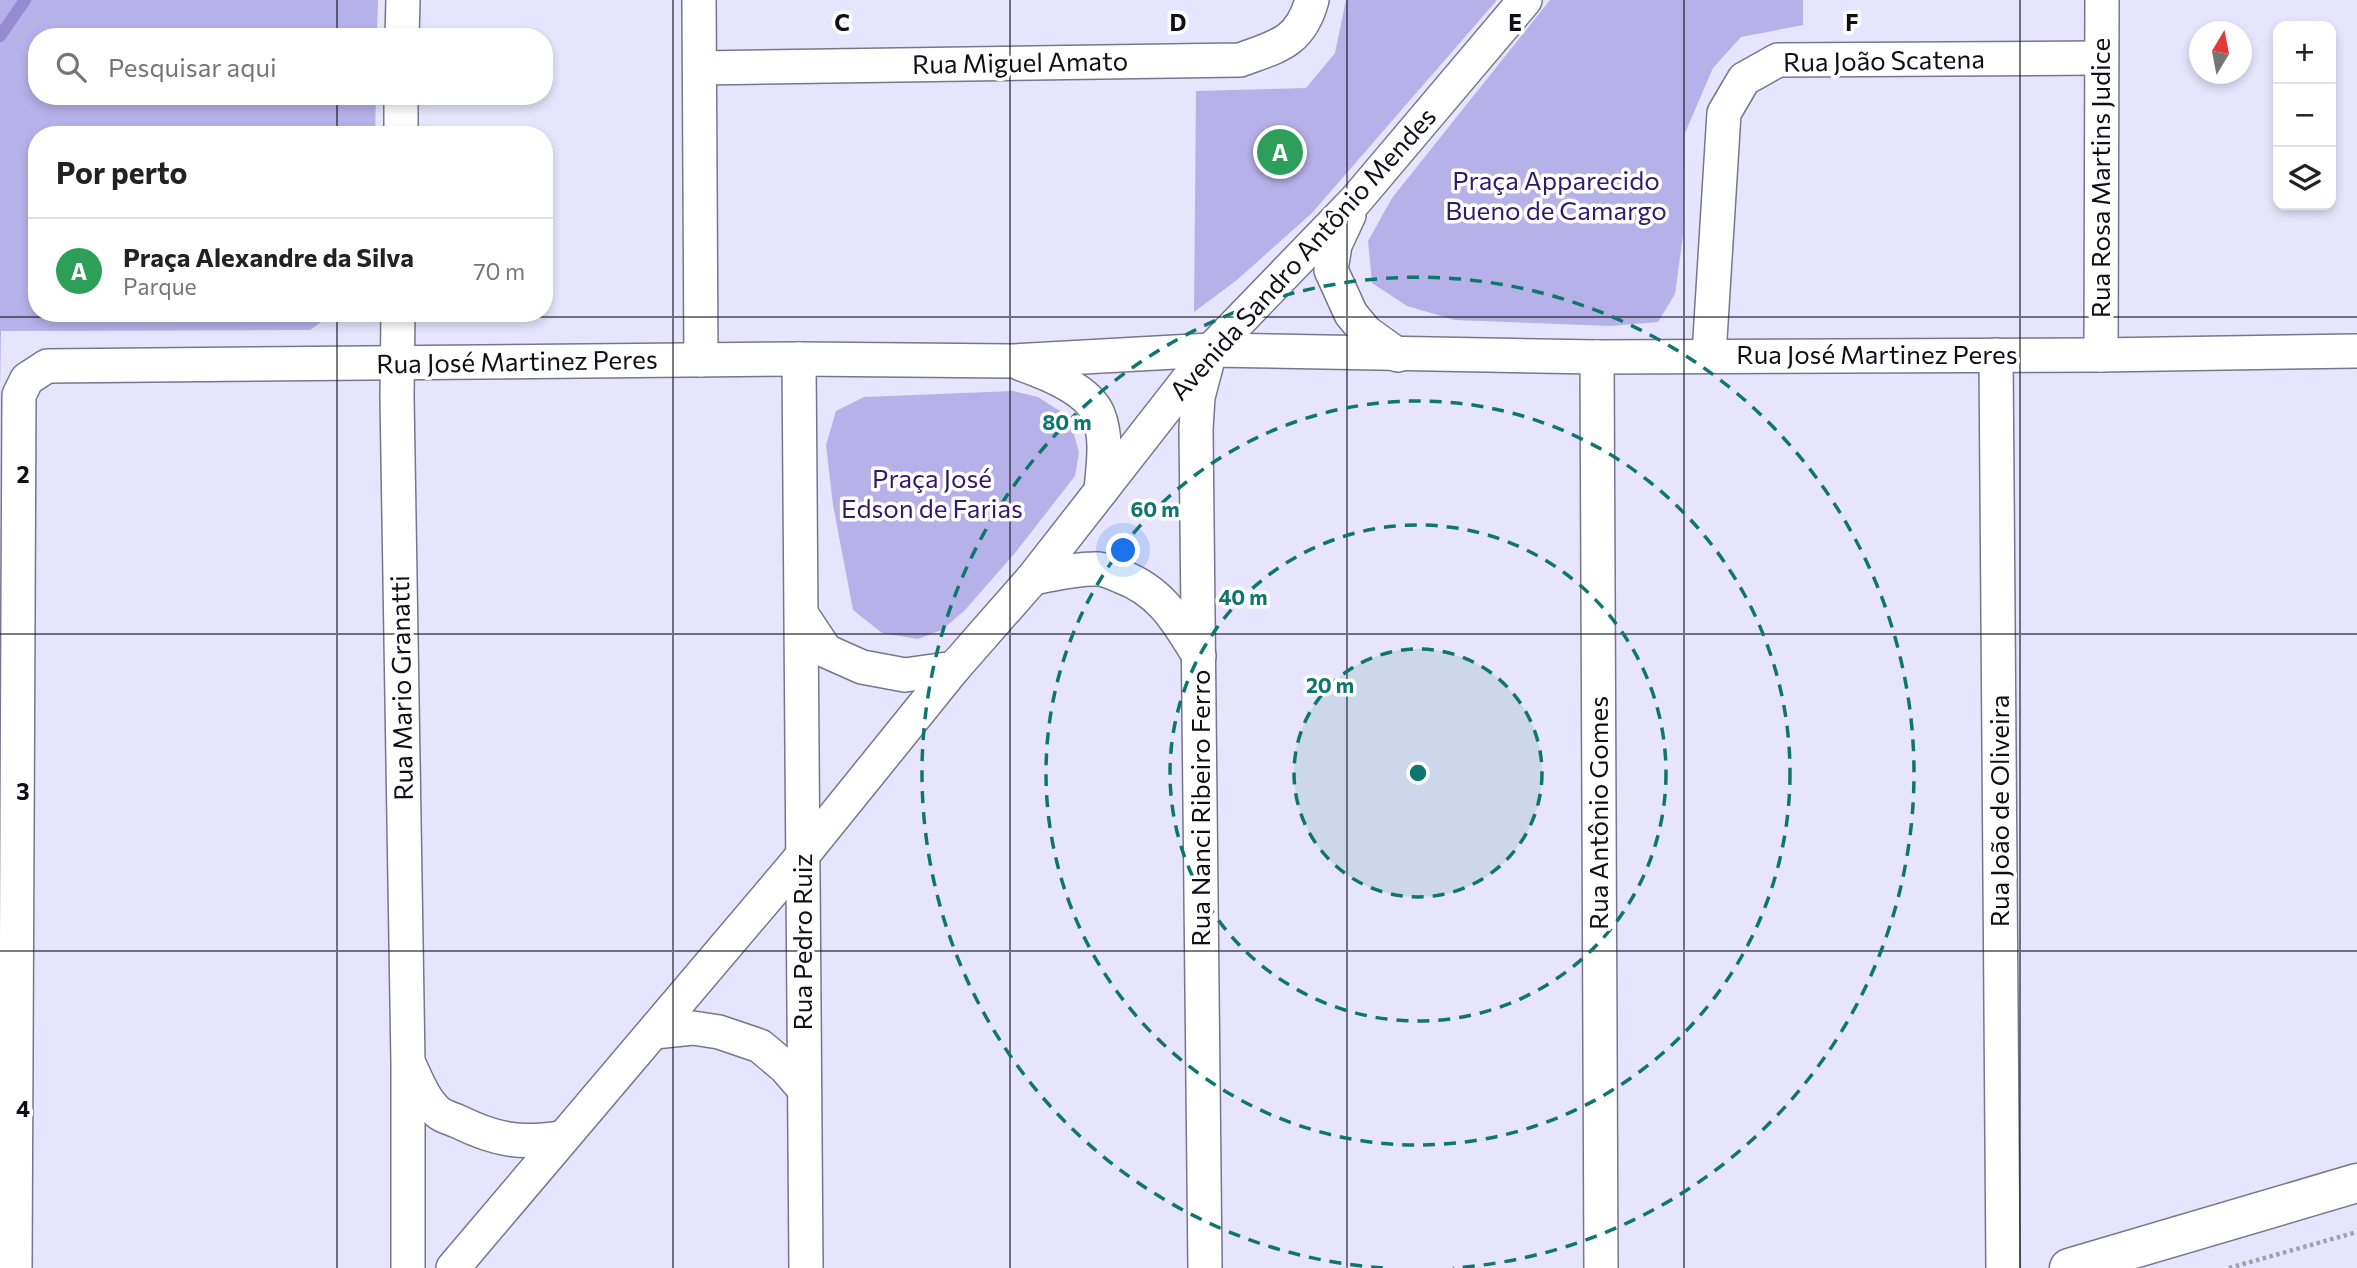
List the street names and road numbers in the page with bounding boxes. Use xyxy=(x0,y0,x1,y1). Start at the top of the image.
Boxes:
street label: Rua Rosa Martins Judice xyxy=(2084,38,2115,318)
street label: Rua João Scatena xyxy=(1783,42,1985,77)
street label: Rua Miguel Amato xyxy=(912,44,1128,79)
street label: Avenida Sandro Antônio Mendes xyxy=(1163,101,1443,407)
street label: Rua José Martinez Peres xyxy=(1736,338,2018,369)
street label: Rua José Martinez Peres xyxy=(376,343,658,378)
street label: Rua Mario Granatti xyxy=(383,575,418,801)
street label: Rua Nanci Ribeiro Ferro xyxy=(1184,669,1215,947)
street label: Rua João de Oliveira xyxy=(1983,695,2014,927)
street label: Rua Antônio Gomes xyxy=(1582,696,1613,930)
street label: Rua Pedro Ruiz xyxy=(786,854,817,1030)

